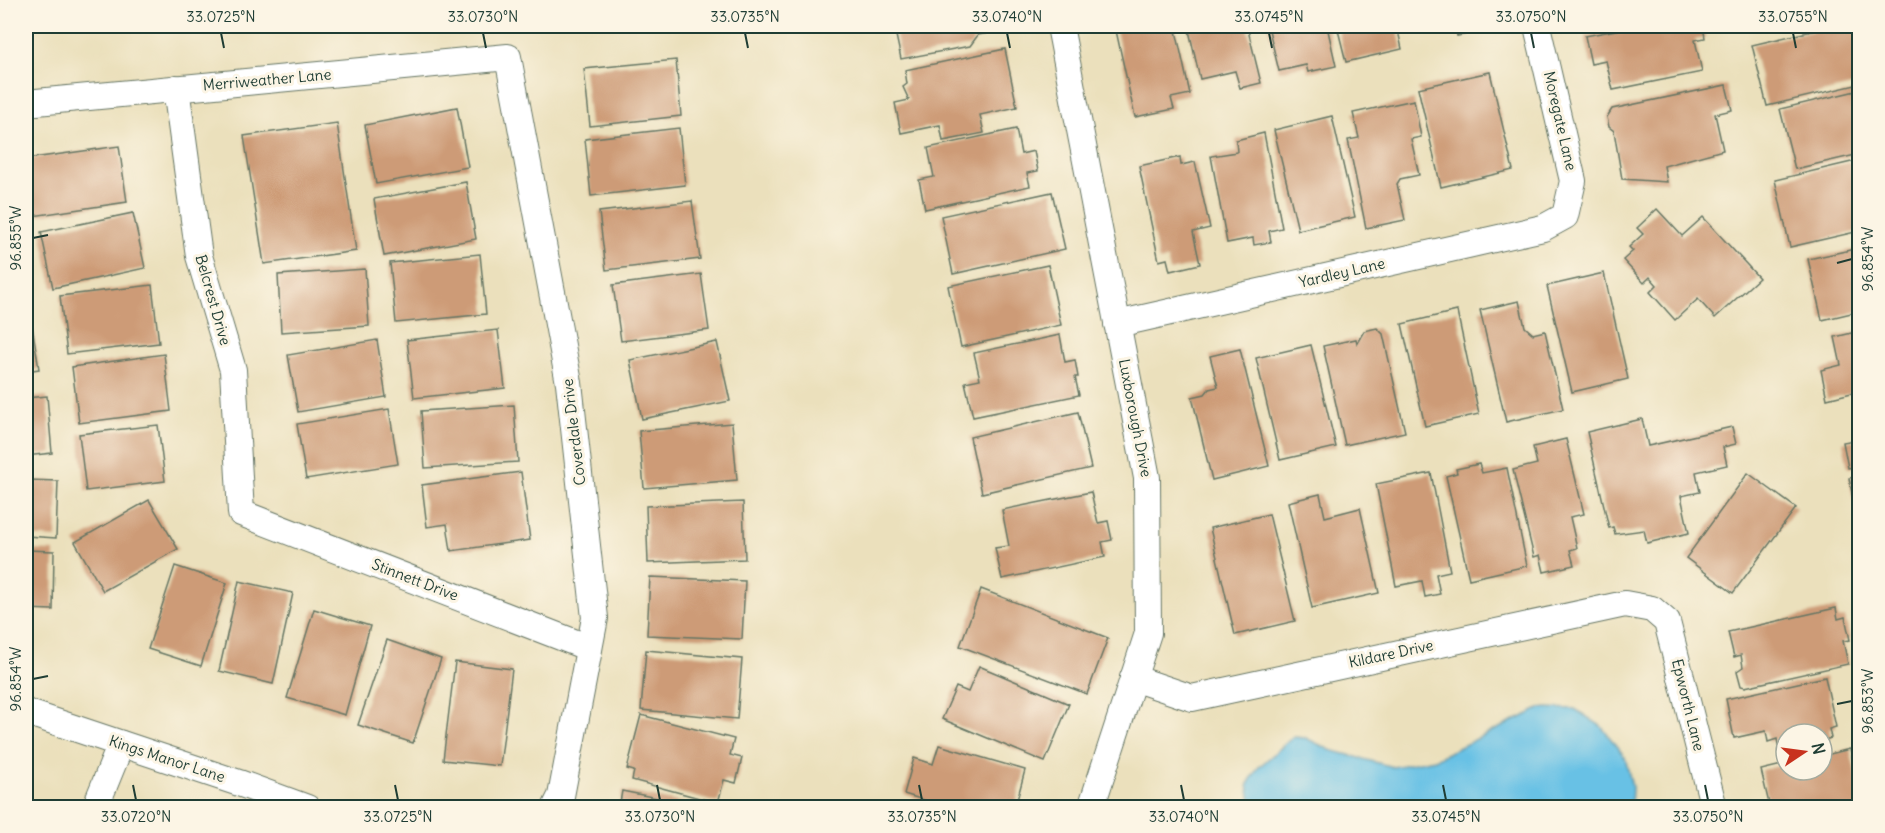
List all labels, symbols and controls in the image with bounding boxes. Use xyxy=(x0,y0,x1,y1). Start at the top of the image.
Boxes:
text: 33.0725°N xyxy=(186,7,256,26)
text: 33.0730°N xyxy=(448,7,518,26)
text: 33.0735°N xyxy=(710,7,780,26)
text: 33.0740°N xyxy=(972,7,1042,26)
text: 33.0745°N xyxy=(1234,7,1304,26)
text: 33.0750°N xyxy=(1495,7,1567,26)
text: 33.0755°N xyxy=(1758,7,1828,26)
street label: Merriweather Lane xyxy=(202,64,332,95)
street label: Moregate Lane xyxy=(1540,69,1581,172)
text: 96.855°W xyxy=(6,205,25,270)
text: 96.854°W xyxy=(1858,226,1877,291)
street label: Belcrest Drive xyxy=(191,252,236,347)
street label: Yardley Lane xyxy=(1297,253,1387,292)
street label: Luxborough Drive xyxy=(1115,357,1156,479)
street label: Coverdale Drive xyxy=(558,378,589,486)
street label: Stinnett Drive xyxy=(369,554,461,605)
street label: Kildare Drive xyxy=(1347,635,1435,672)
text: 96.854°W xyxy=(6,646,25,711)
street label: Epworth Lane xyxy=(1668,657,1709,753)
text: 96.853°W xyxy=(1858,668,1877,733)
north arrow xyxy=(1774,722,1834,782)
street label: Kings Manor Lane xyxy=(107,731,228,786)
text: N xyxy=(1808,741,1830,756)
text: 33.0720°N xyxy=(101,807,171,826)
text: 33.0725°N xyxy=(363,807,433,826)
text: 33.0730°N xyxy=(625,807,695,826)
text: 33.0735°N xyxy=(887,807,957,826)
text: 33.0740°N xyxy=(1149,807,1219,826)
text: 33.0745°N xyxy=(1411,807,1481,826)
text: 33.0750°N xyxy=(1672,807,1744,826)

